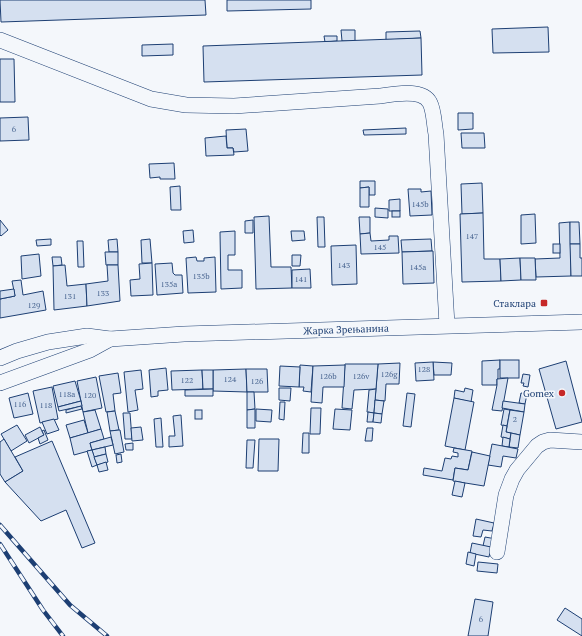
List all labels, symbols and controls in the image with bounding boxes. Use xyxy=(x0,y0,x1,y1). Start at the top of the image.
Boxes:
house number: 6 xyxy=(12,124,17,134)
house number: 145b xyxy=(411,199,429,209)
house number: 147 xyxy=(466,231,478,241)
house number: 145 xyxy=(374,242,386,252)
house number: 143 xyxy=(338,260,350,270)
house number: 145a xyxy=(410,262,426,272)
house number: 135b xyxy=(192,271,210,281)
house number: 141 xyxy=(295,274,307,284)
house number: 135a xyxy=(161,279,177,289)
house number: 133 xyxy=(97,288,109,298)
house number: 131 xyxy=(64,291,76,301)
place label: Стаклара xyxy=(493,297,536,310)
marker: Стаклара xyxy=(539,298,549,308)
house number: 129 xyxy=(28,300,40,310)
street label: Жарка Зрењанина xyxy=(303,322,389,337)
house number: 128 xyxy=(418,364,430,374)
house number: 126g xyxy=(381,369,398,379)
house number: 126b xyxy=(319,371,337,381)
house number: 126v xyxy=(353,371,370,381)
house number: 124 xyxy=(224,374,237,384)
house number: 122 xyxy=(181,375,193,385)
house number: 126 xyxy=(251,376,264,386)
place label: Gomex xyxy=(523,387,555,400)
marker: Gomex xyxy=(557,388,567,398)
house number: 118a xyxy=(59,389,75,399)
house number: 120 xyxy=(84,390,96,400)
house number: 116 xyxy=(14,399,27,409)
house number: 118 xyxy=(40,400,52,410)
house number: 2 xyxy=(513,414,517,424)
house number: 6 xyxy=(479,614,484,624)

